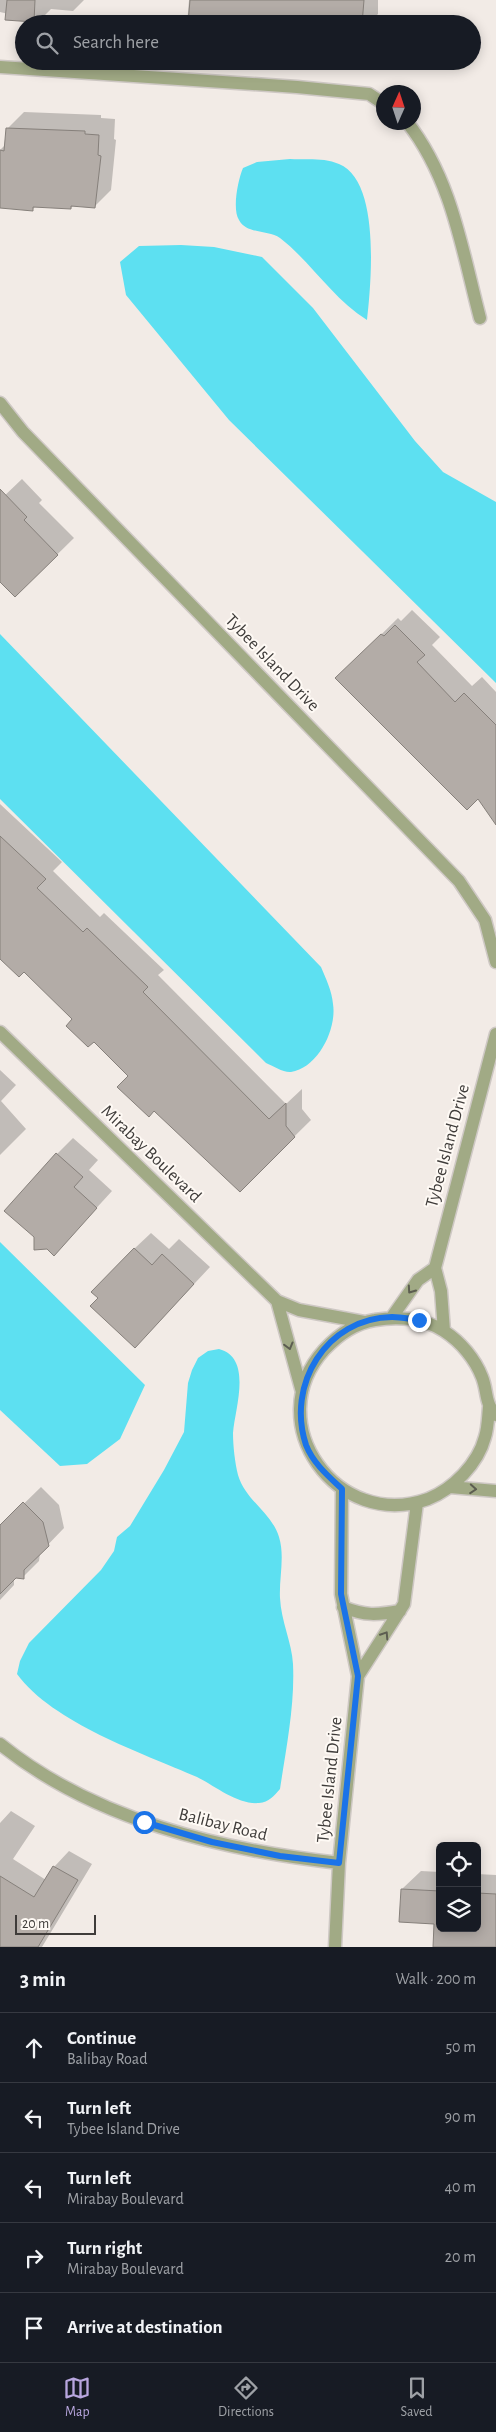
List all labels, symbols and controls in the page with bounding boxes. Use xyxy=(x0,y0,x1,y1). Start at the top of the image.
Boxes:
search box xyxy=(15,15,481,70)
icon: search xyxy=(33,29,61,57)
text: Search here xyxy=(73,33,159,52)
north arrow xyxy=(376,85,421,130)
street label: Tybee Island Drive xyxy=(221,611,323,715)
street label: Tybee Island Drive xyxy=(423,1082,473,1210)
street label: Mirabay Boulevard xyxy=(98,1102,204,1206)
one-way arrow xyxy=(408,1284,417,1294)
route end xyxy=(408,1309,431,1332)
one-way arrow xyxy=(284,1342,294,1350)
one-way arrow xyxy=(469,1483,477,1494)
one-way arrow xyxy=(378,1632,388,1641)
street label: Tybee Island Drive xyxy=(314,1716,346,1844)
street label: Balibay Road xyxy=(177,1805,269,1845)
route start xyxy=(133,1811,156,1834)
map controls xyxy=(436,1842,481,1932)
button: locate xyxy=(436,1842,481,1887)
button: layers xyxy=(436,1887,481,1932)
scale bar xyxy=(15,1912,96,1935)
text: 20 m xyxy=(22,1917,49,1931)
text: 3 min xyxy=(20,1969,66,1990)
text: Walk · 200 m xyxy=(395,1971,476,1987)
text: Continue xyxy=(67,2029,136,2048)
icon: ahead xyxy=(20,2034,48,2062)
text: 50 m xyxy=(445,2039,476,2055)
text: Balibay Road xyxy=(67,2051,148,2067)
text: Turn left xyxy=(67,2099,131,2118)
icon: left xyxy=(20,2104,48,2132)
text: 90 m xyxy=(445,2109,476,2125)
text: Tybee Island Drive xyxy=(67,2121,180,2137)
text: Turn left xyxy=(67,2169,131,2188)
icon: left xyxy=(20,2174,48,2202)
text: 40 m xyxy=(444,2179,476,2195)
text: Mirabay Boulevard xyxy=(67,2191,184,2207)
text: Turn right xyxy=(67,2239,142,2258)
icon: right xyxy=(20,2244,48,2272)
text: 20 m xyxy=(445,2249,476,2265)
text: Mirabay Boulevard xyxy=(67,2261,184,2277)
icon: arrive xyxy=(20,2314,48,2342)
text: Arrive at destination xyxy=(67,2318,223,2337)
tab: Map xyxy=(63,2374,91,2421)
tab: Directions xyxy=(218,2374,274,2421)
tab: Saved xyxy=(401,2374,433,2421)

